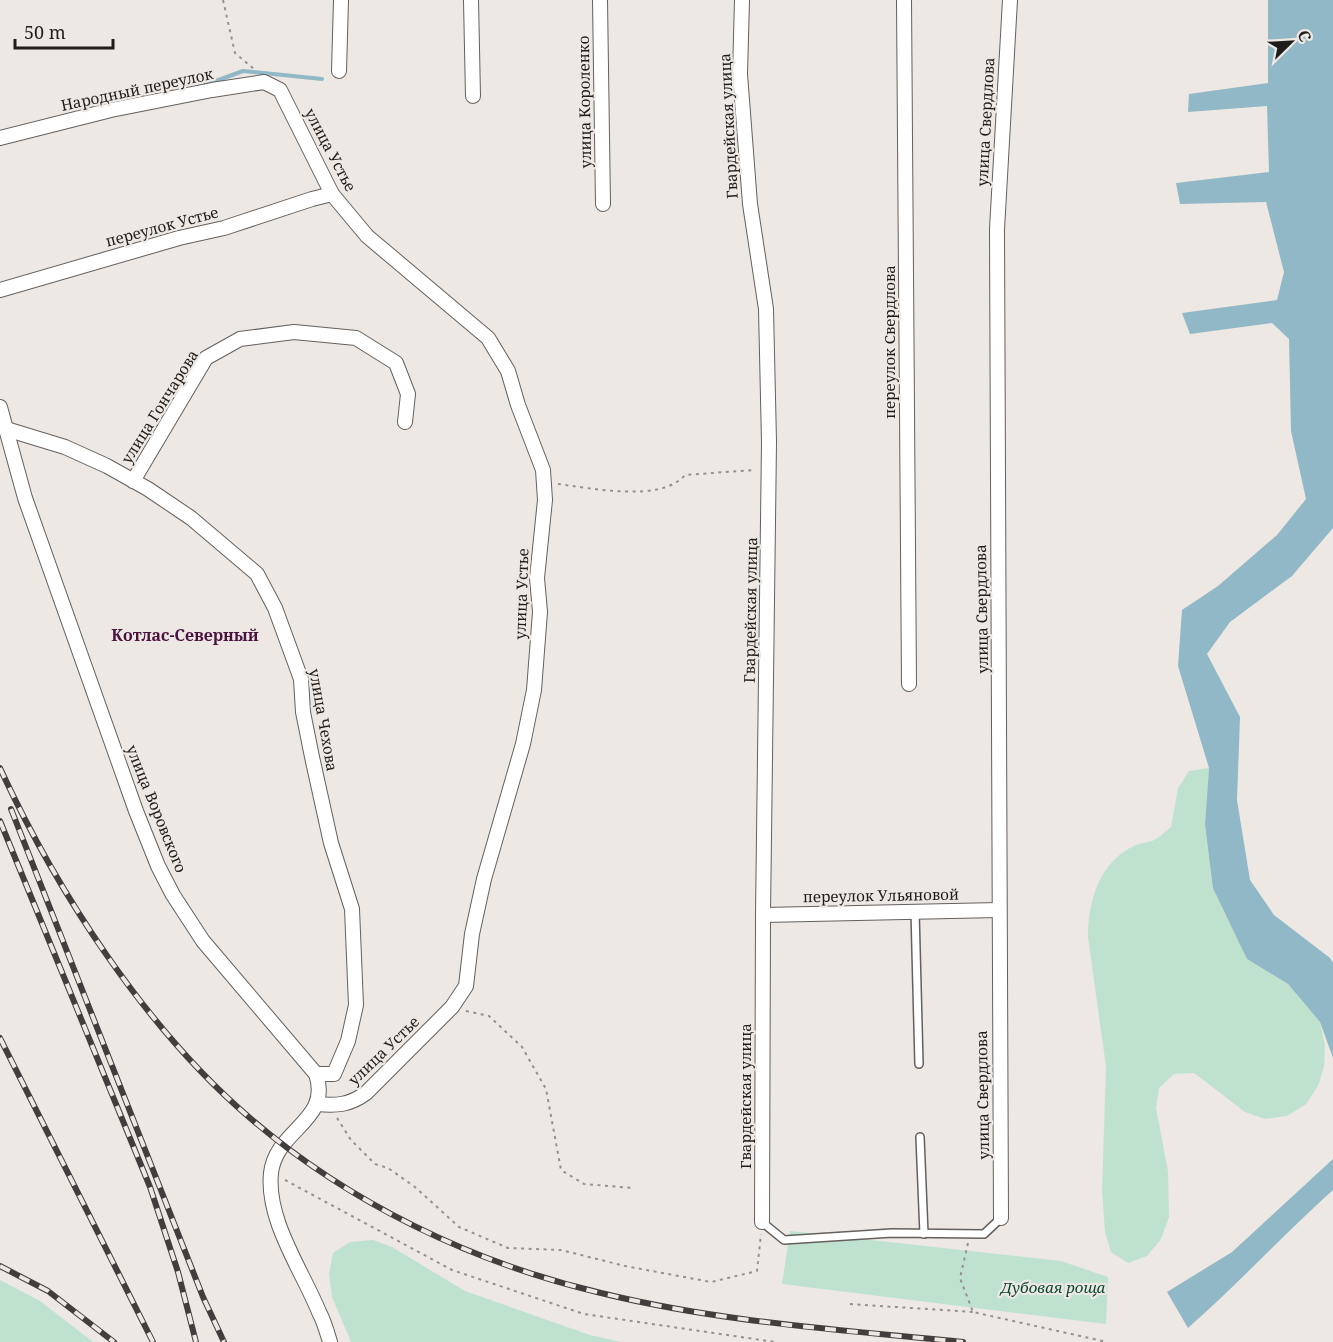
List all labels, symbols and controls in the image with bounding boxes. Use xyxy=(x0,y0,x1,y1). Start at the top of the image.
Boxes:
scale bar xyxy=(15,12,112,50)
north arrow xyxy=(1261,12,1321,72)
text: 50 m xyxy=(24,20,66,44)
text: С xyxy=(1293,27,1317,45)
street label: улица Короленко xyxy=(573,36,595,168)
street label: Гвардейская улица xyxy=(714,53,742,199)
street label: улица Свердлова xyxy=(972,57,998,187)
street label: Народный переулок xyxy=(59,63,215,115)
street label: улица Устье xyxy=(301,104,361,195)
street label: переулок Устье xyxy=(103,201,220,251)
street label: переулок Свердлова xyxy=(879,265,899,419)
street label: улица Гончарова xyxy=(116,346,202,467)
street label: Гвардейская улица xyxy=(739,537,761,683)
street label: улица Свердлова xyxy=(970,544,992,674)
street label: улица Устье xyxy=(509,548,533,640)
district label: Котлас-Северный xyxy=(111,624,259,646)
street label: улица Чехова xyxy=(305,667,343,773)
street label: улица Воровского xyxy=(122,742,192,875)
street label: переулок Ульяновой xyxy=(803,884,959,906)
street label: улица Устье xyxy=(343,1011,423,1089)
street label: Гвардейская улица xyxy=(735,1023,755,1169)
street label: улица Свердлова xyxy=(971,1030,993,1160)
park label: Дубовая роща xyxy=(999,1277,1106,1297)

